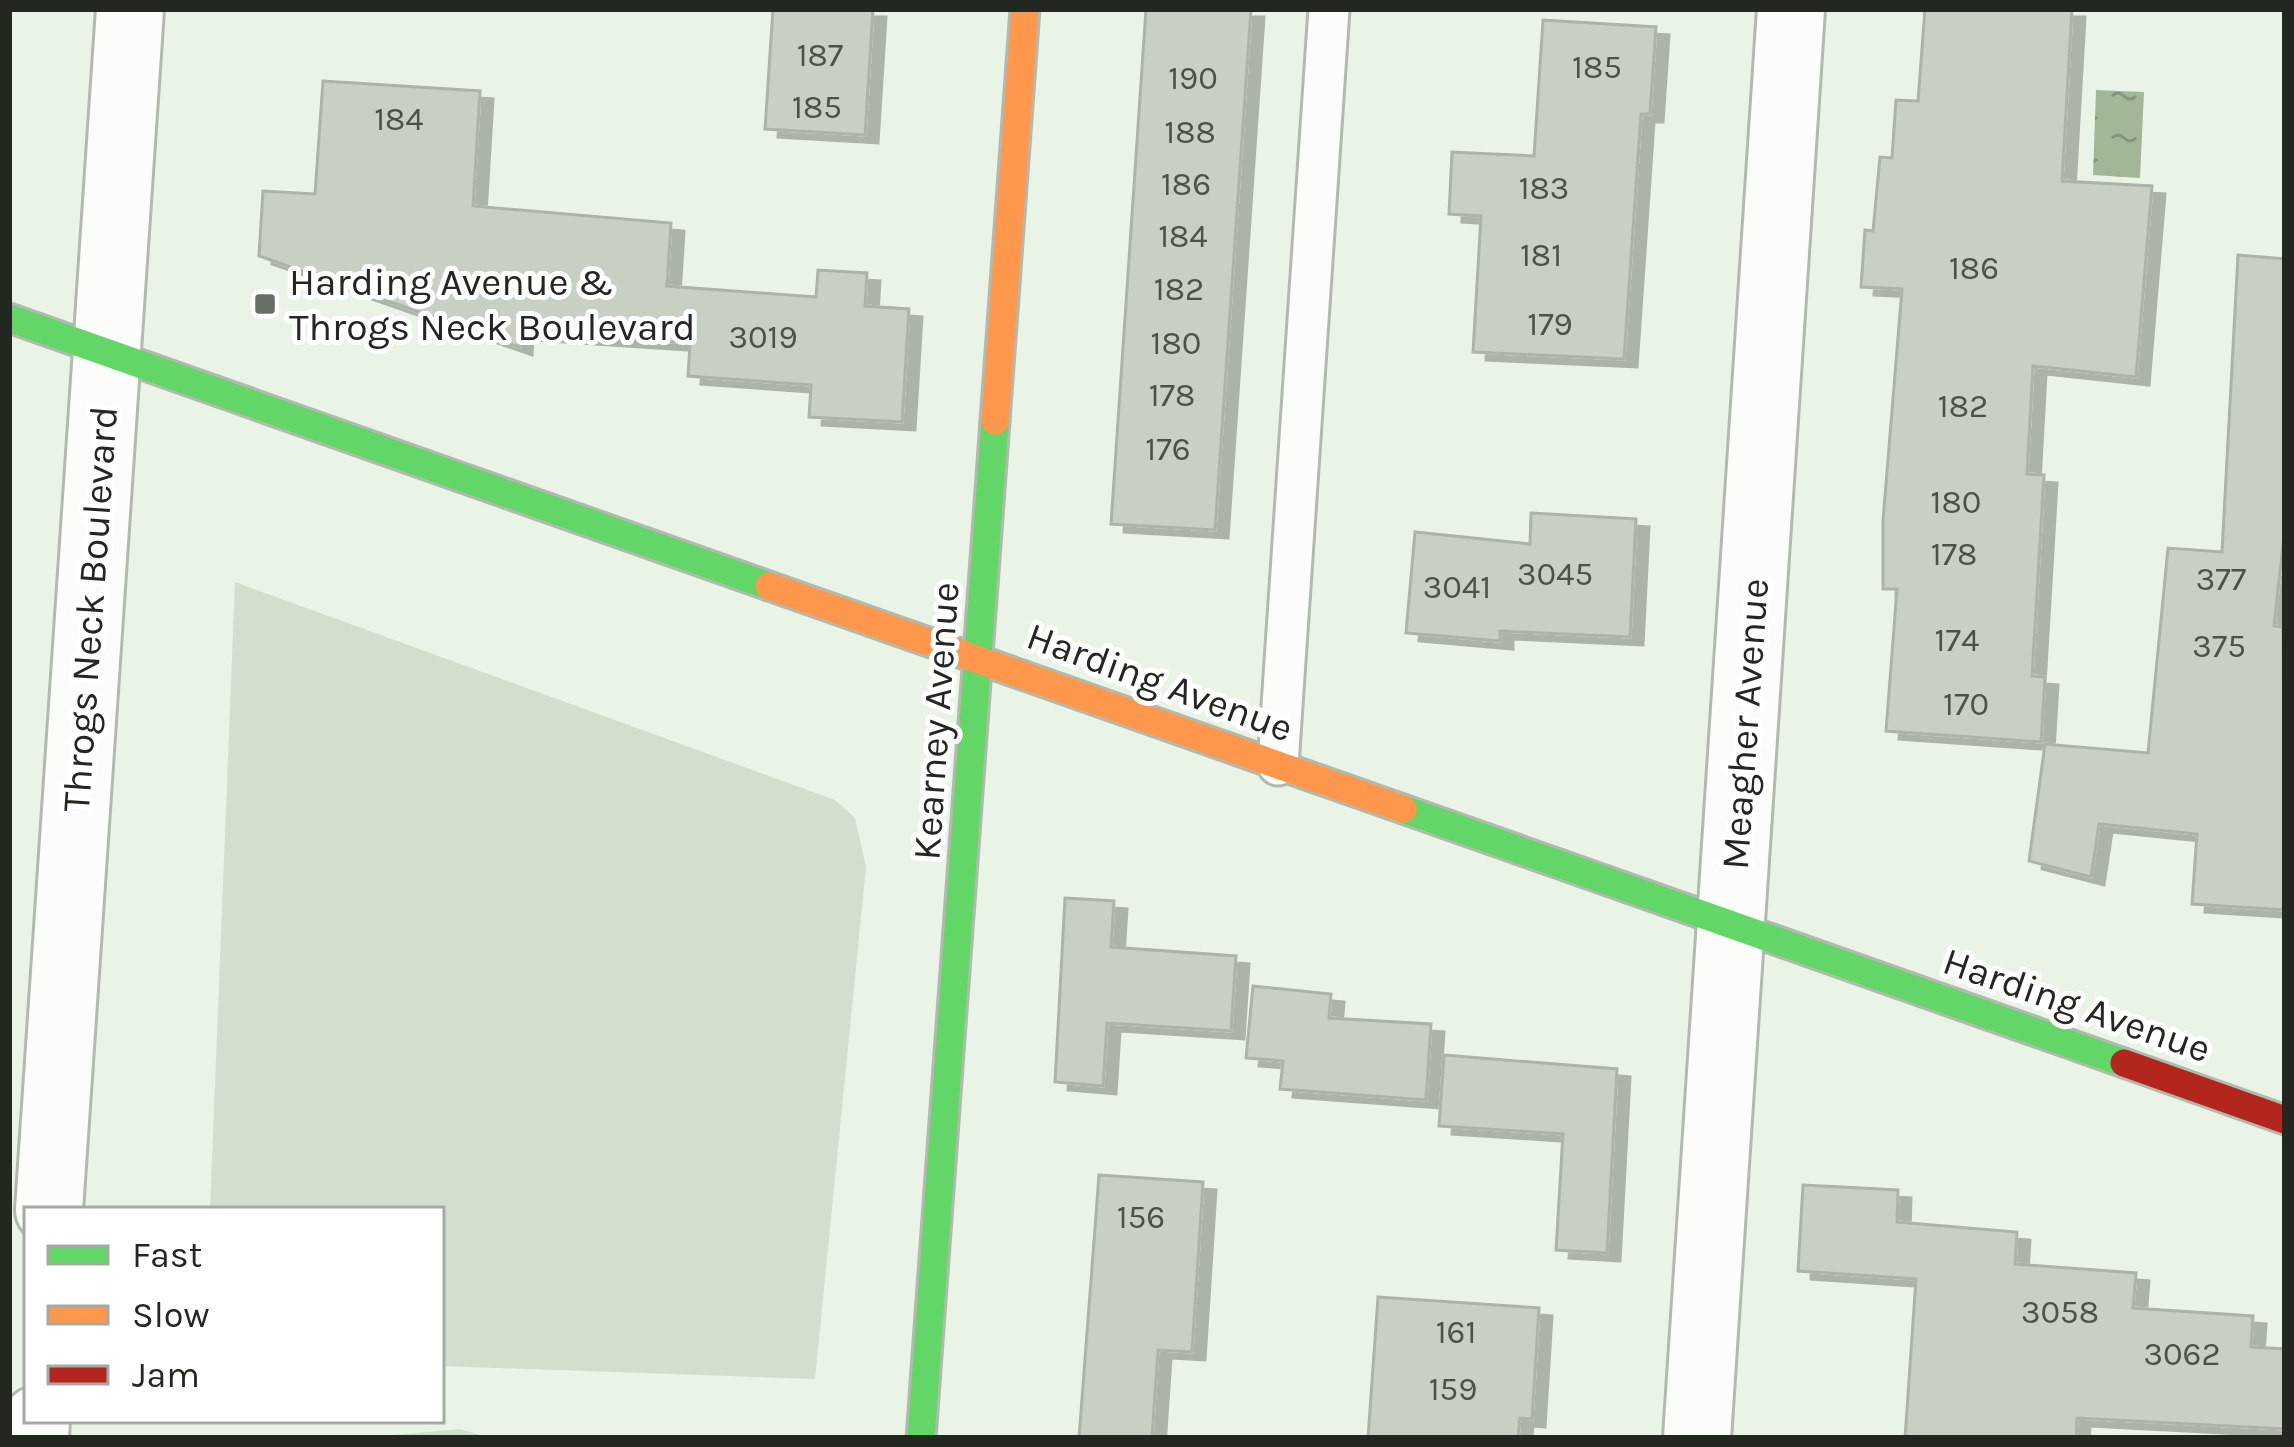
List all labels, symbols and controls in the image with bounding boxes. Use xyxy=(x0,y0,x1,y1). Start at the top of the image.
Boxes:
house number: 187 xyxy=(797,36,843,74)
house number: 185 xyxy=(1572,48,1622,86)
house number: 190 xyxy=(1168,59,1218,97)
house number: 185 xyxy=(792,88,842,126)
house number: 184 xyxy=(374,100,424,138)
house number: 188 xyxy=(1164,113,1216,151)
house number: 186 xyxy=(1161,165,1211,203)
house number: 183 xyxy=(1519,169,1569,207)
house number: 184 xyxy=(1158,217,1208,255)
house number: 181 xyxy=(1520,236,1562,274)
house number: 186 xyxy=(1949,249,1999,287)
place label: Harding Avenue & Throgs Neck Boulevard xyxy=(289,259,696,350)
house number: 182 xyxy=(1154,270,1204,308)
marker: Harding Avenue & Throgs Neck Boulevard xyxy=(252,291,278,317)
house number: 179 xyxy=(1527,305,1573,343)
house number: 3019 xyxy=(728,318,798,356)
house number: 180 xyxy=(1151,324,1201,362)
house number: 178 xyxy=(1149,376,1195,414)
house number: 182 xyxy=(1938,387,1988,425)
street label: Throgs Neck Boulevard xyxy=(53,405,127,813)
house number: 176 xyxy=(1145,430,1191,468)
house number: 180 xyxy=(1931,483,1981,521)
house number: 178 xyxy=(1931,535,1977,573)
house number: 3045 xyxy=(1517,555,1593,593)
house number: 377 xyxy=(2196,560,2246,598)
house number: 3041 xyxy=(1423,568,1491,606)
street label: Meagher Avenue xyxy=(1712,577,1778,871)
street label: Kearney Avenue xyxy=(903,580,969,862)
street label: Harding Avenue xyxy=(1021,613,1299,751)
house number: 174 xyxy=(1935,621,1979,659)
house number: 375 xyxy=(2192,627,2246,665)
house number: 170 xyxy=(1943,685,1989,723)
street label: Harding Avenue xyxy=(1937,938,2217,1072)
house number: 156 xyxy=(1117,1198,1165,1236)
legend xyxy=(24,1207,444,1423)
text: Fast xyxy=(132,1234,202,1276)
house number: 3058 xyxy=(2021,1293,2099,1331)
text: Slow xyxy=(132,1294,210,1336)
house number: 161 xyxy=(1436,1313,1476,1351)
house number: 3062 xyxy=(2143,1335,2221,1373)
text: Jam xyxy=(132,1354,200,1396)
house number: 159 xyxy=(1429,1370,1477,1408)

